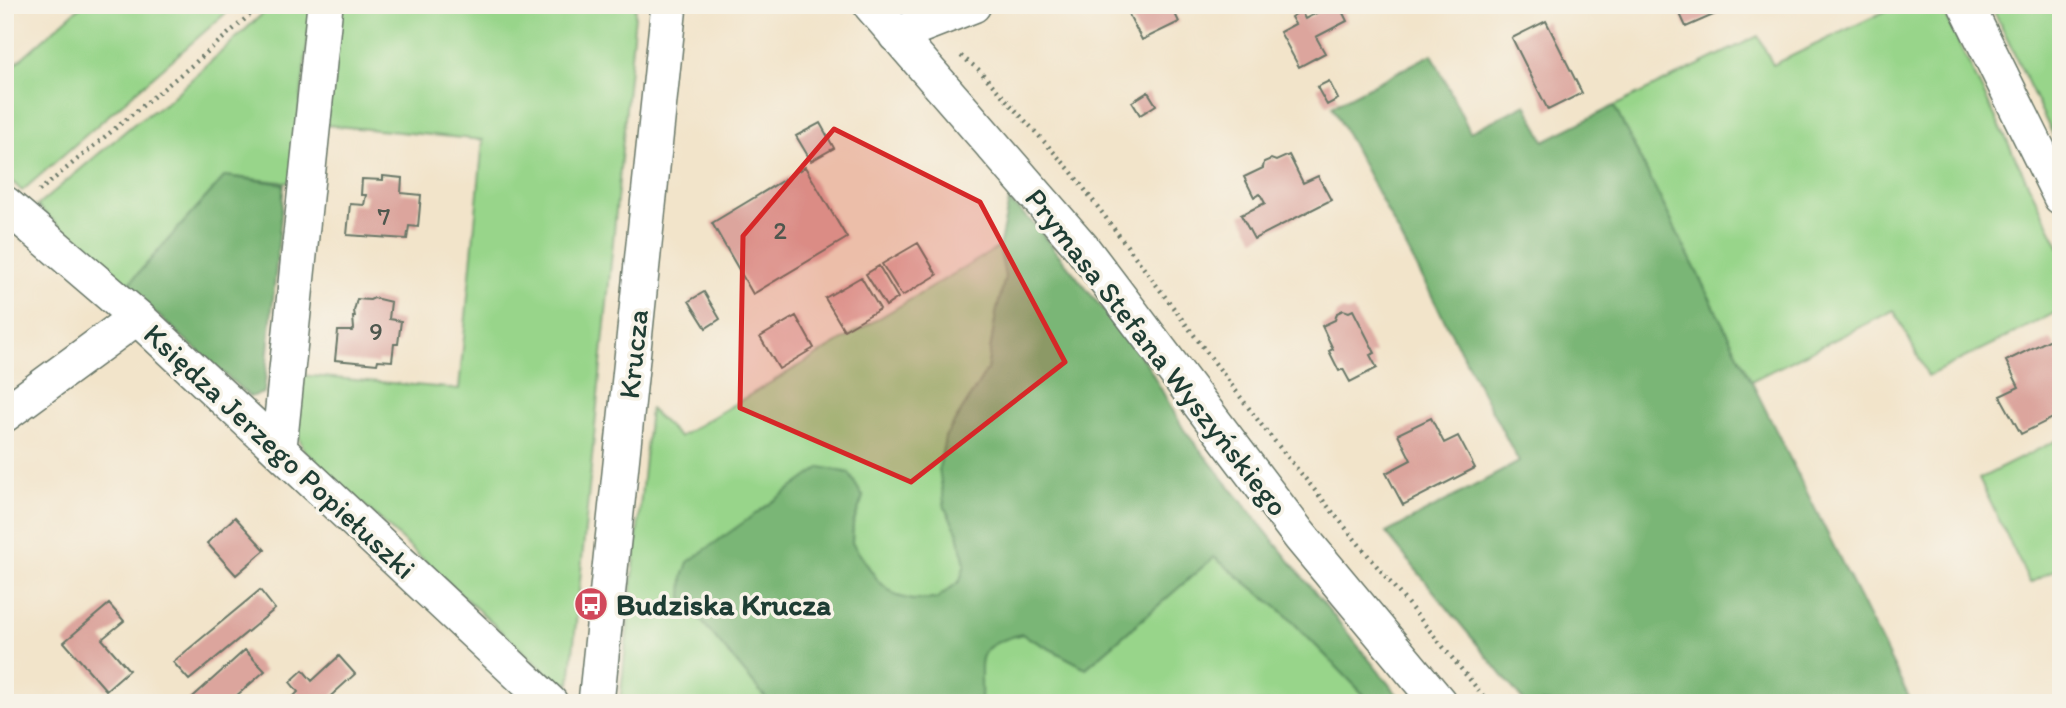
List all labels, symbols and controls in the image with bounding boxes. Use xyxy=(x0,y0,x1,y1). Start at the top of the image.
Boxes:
street label: Prymasa Stefana Wyszyńskiego xyxy=(1017,180,1297,524)
house number: 7 xyxy=(378,200,391,232)
house number: 2 xyxy=(773,214,787,246)
street label: Krucza xyxy=(610,307,656,401)
street label: Księdza Jerzego Popiełuszki xyxy=(136,315,424,587)
house number: 9 xyxy=(369,315,383,347)
bus stop icon: Budziska Krucza xyxy=(572,585,610,623)
place label: Budziska Krucza xyxy=(616,586,831,623)

